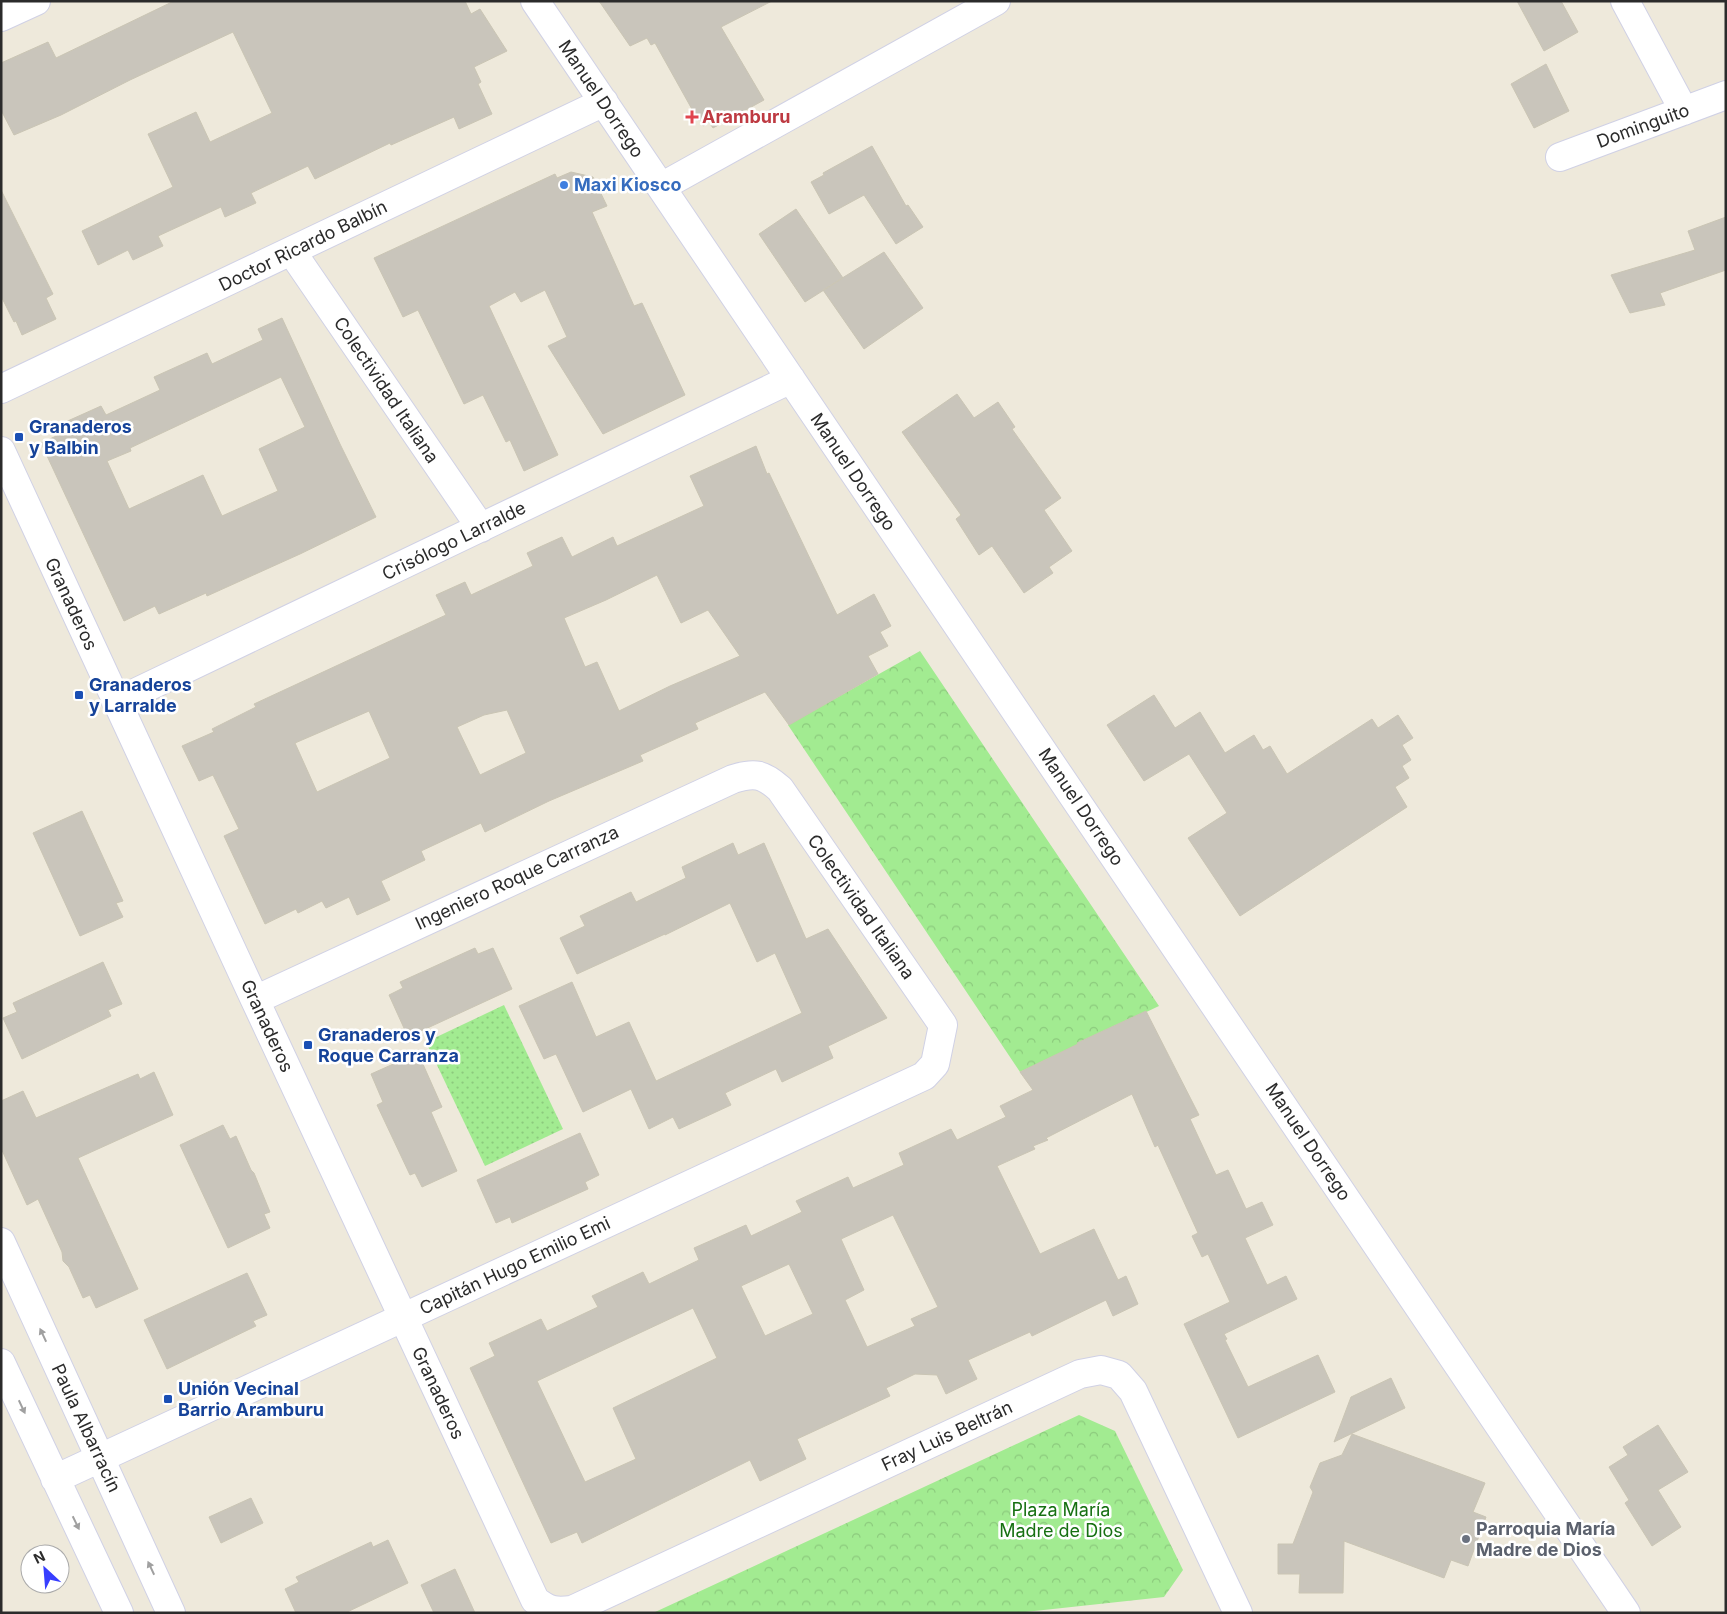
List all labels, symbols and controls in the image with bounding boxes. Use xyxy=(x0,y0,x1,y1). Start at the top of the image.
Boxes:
street label: Manuel Dorrego xyxy=(554,36,648,161)
street label: Dominguito xyxy=(1594,99,1692,152)
place label: Aramburu xyxy=(702,106,791,127)
marker: Aramburu xyxy=(686,111,698,123)
place label: Maxi Kiosco xyxy=(574,174,682,195)
marker: Maxi Kiosco xyxy=(558,179,570,191)
street label: Doctor Ricardo Balbín xyxy=(215,196,390,295)
street label: Colectividad Italiana xyxy=(330,313,443,467)
street label: Manuel Dorrego xyxy=(806,409,900,534)
place label: Granaderos y Balbin xyxy=(29,416,132,458)
marker: Granaderos y Balbin xyxy=(13,431,25,443)
street label: Crisólogo Larralde xyxy=(379,497,529,584)
street label: Granaderos xyxy=(41,554,102,653)
place label: Granaderos y Larralde xyxy=(89,674,192,716)
marker: Granaderos y Larralde xyxy=(73,689,85,701)
street label: Manuel Dorrego xyxy=(1034,744,1128,869)
street label: Ingeniero Roque Carranza xyxy=(412,821,622,934)
street label: Colectividad Italiana xyxy=(804,830,919,983)
street label: Granaderos xyxy=(237,976,298,1075)
place label: Granaderos y Roque Carranza xyxy=(318,1024,459,1066)
marker: Granaderos y Roque Carranza xyxy=(302,1039,314,1051)
street label: Manuel Dorrego xyxy=(1261,1079,1355,1204)
street label: Capitán Hugo Emilio Emi xyxy=(416,1212,613,1319)
one-way arrow xyxy=(39,1328,47,1342)
street label: Granaderos xyxy=(408,1343,469,1442)
street label: Paula Albarracín xyxy=(48,1360,125,1495)
place label: Unión Vecinal Barrio Aramburu xyxy=(178,1378,324,1420)
marker: Unión Vecinal Barrio Aramburu xyxy=(162,1393,174,1405)
street label: Fray Luis Beltrán xyxy=(878,1396,1016,1475)
one-way arrow xyxy=(18,1400,26,1414)
park label: Plaza María Madre de Dios xyxy=(999,1499,1123,1541)
one-way arrow xyxy=(72,1516,80,1530)
place label: Parroquia María Madre de Dios xyxy=(1476,1518,1615,1560)
marker: Parroquia María Madre de Dios xyxy=(1460,1533,1472,1545)
north arrow xyxy=(20,1544,70,1594)
text: N xyxy=(31,1547,48,1567)
one-way arrow xyxy=(147,1561,155,1576)

